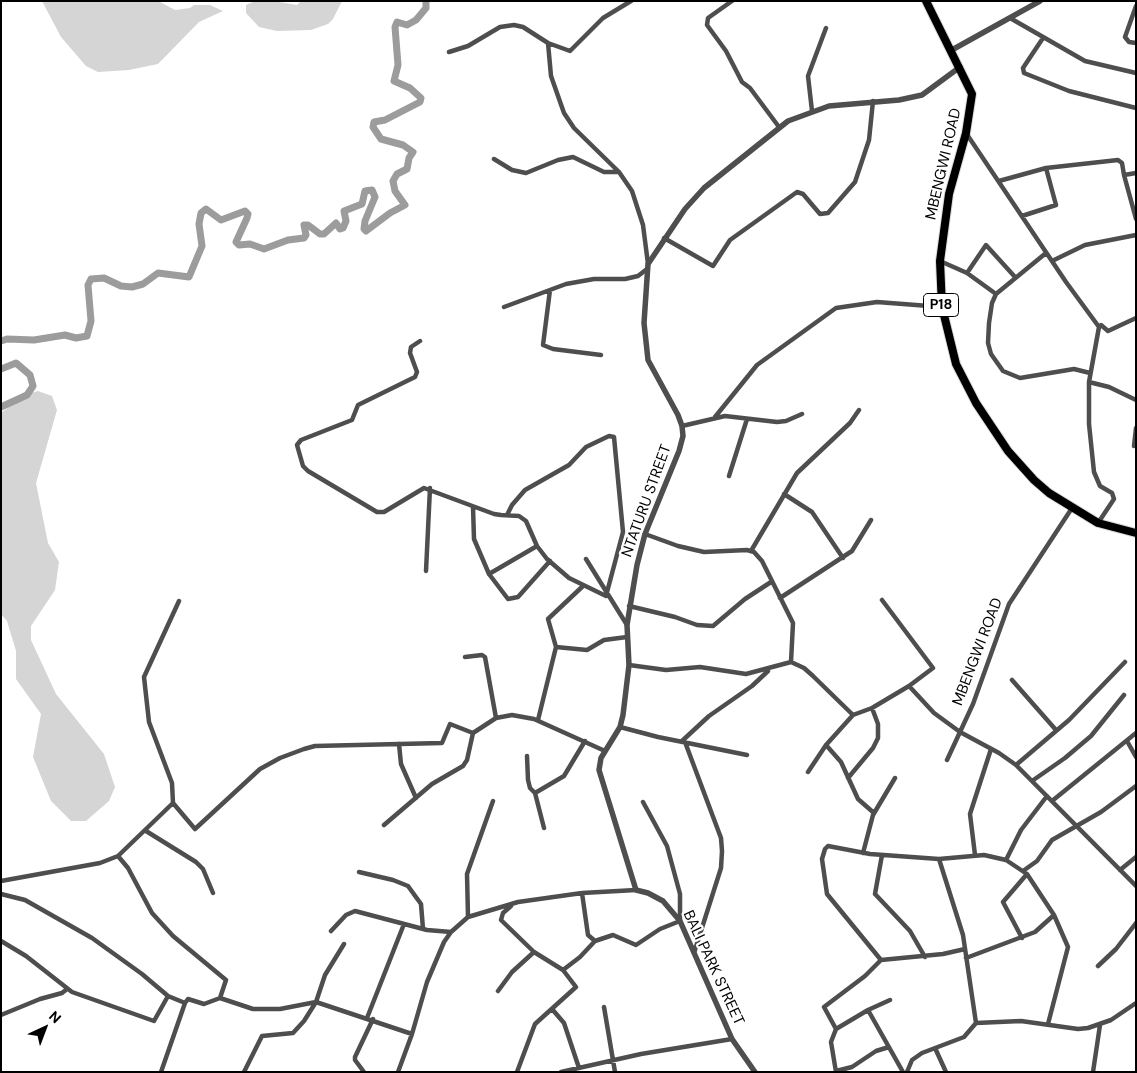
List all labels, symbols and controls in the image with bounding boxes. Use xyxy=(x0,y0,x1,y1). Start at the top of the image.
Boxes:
street label: MBENGWI ROAD xyxy=(922,106,966,222)
road number: P18 xyxy=(924,294,958,316)
street label: NTATURU STREET xyxy=(618,442,676,560)
street label: MBENGWI ROAD xyxy=(949,596,1007,708)
street label: BALI PARK STREET xyxy=(679,908,747,1028)
north arrow xyxy=(20,1003,70,1053)
text: N xyxy=(45,1007,65,1027)

